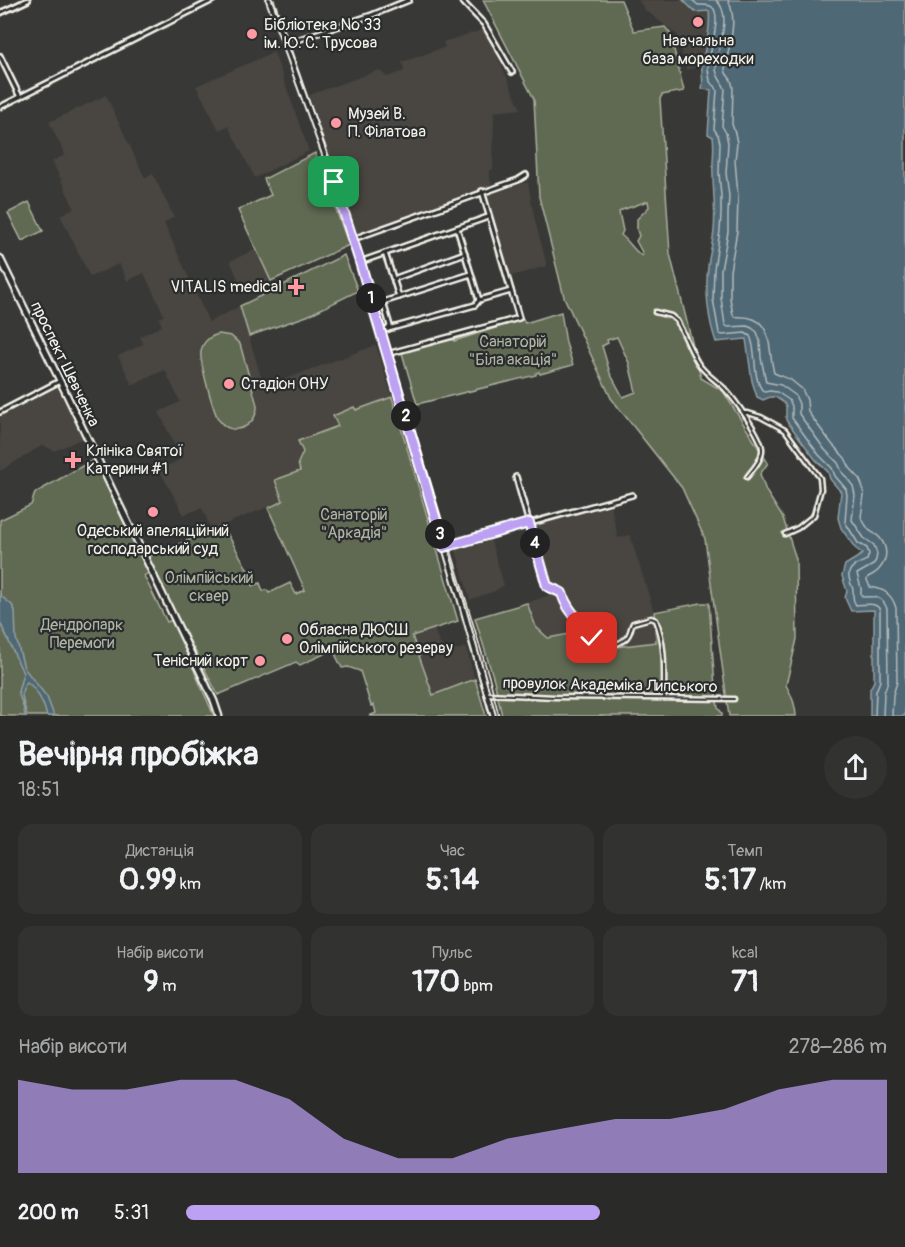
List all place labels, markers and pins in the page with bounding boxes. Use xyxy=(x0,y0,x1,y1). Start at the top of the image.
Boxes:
place label: Бібліотека № 33 ім. Ю. С. Трусова xyxy=(264,15,381,53)
marker: Навчальна база мореходки xyxy=(691,15,705,29)
marker: Бібліотека № 33 ім. Ю. С. Трусова xyxy=(245,27,259,41)
place label: Навчальна база мореходки xyxy=(642,31,754,69)
place label: Музей В. П. Філатова xyxy=(348,104,426,142)
marker: Музей В. П. Філатова xyxy=(329,116,343,130)
pin xyxy=(308,156,359,207)
place label: VITALIS medical xyxy=(171,277,282,297)
marker: VITALIS medical xyxy=(287,278,305,296)
pin: 1 xyxy=(356,283,386,313)
place label: Стадіон ОНУ xyxy=(241,374,329,394)
marker: Стадіон ОНУ xyxy=(222,377,236,391)
pin: 2 xyxy=(391,401,421,431)
place label: Клініка Святої Катерини #1 xyxy=(86,441,184,479)
marker: Клініка Святої Катерини #1 xyxy=(64,451,82,469)
marker: Одеський апеляційний господарський суд xyxy=(146,505,160,519)
pin: 3 xyxy=(425,519,455,549)
place label: Одеський апеляційний господарський суд xyxy=(77,521,229,559)
pin: 4 xyxy=(520,528,550,558)
pin xyxy=(566,612,617,663)
place label: Обласна ДЮСШ Олімпійського резерву xyxy=(299,620,453,658)
marker: Обласна ДЮСШ Олімпійського резерву xyxy=(280,632,294,646)
place label: Тенісний корт xyxy=(154,651,248,671)
marker: Тенісний корт xyxy=(253,654,267,668)

